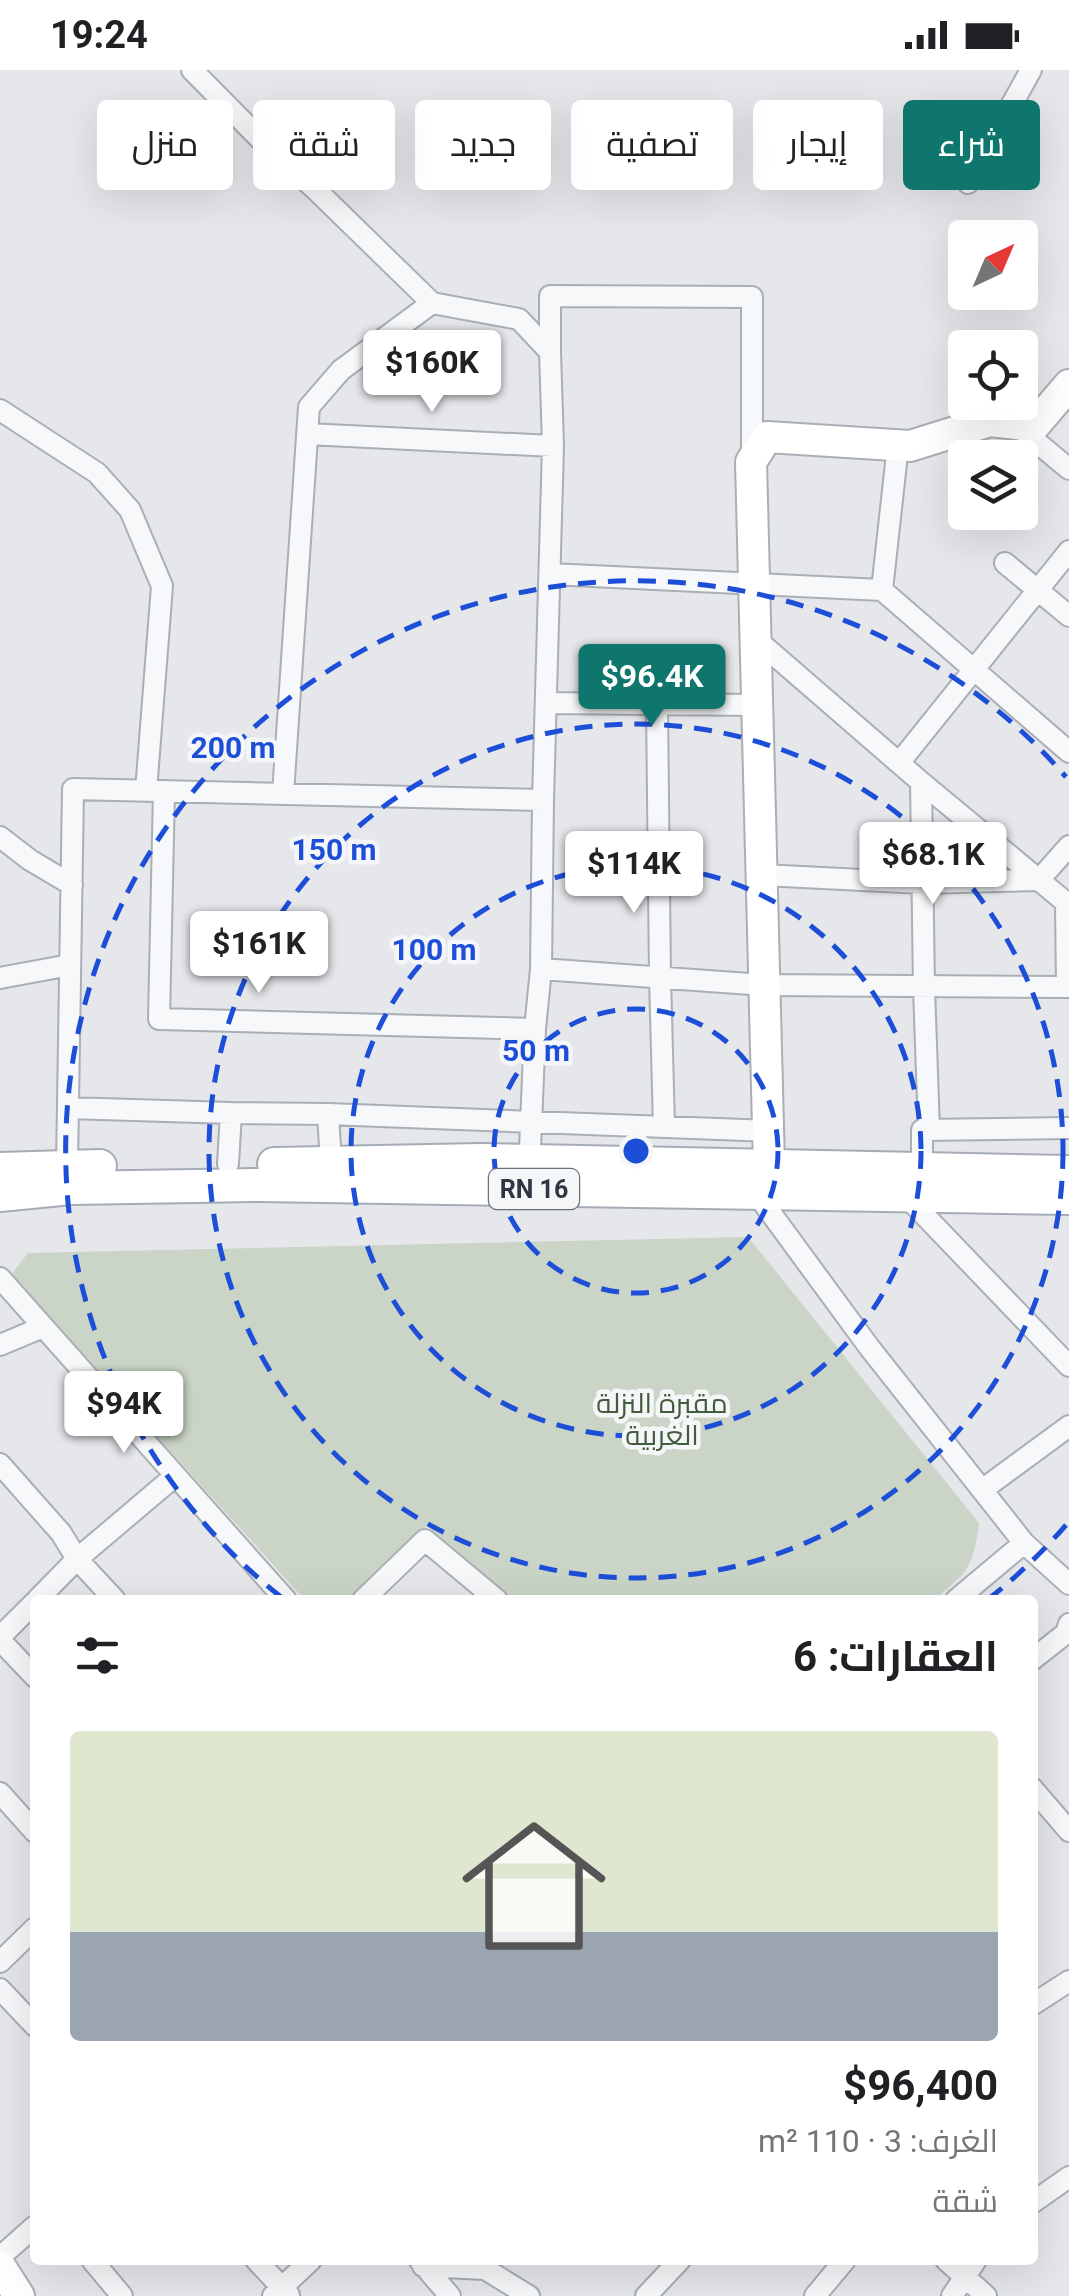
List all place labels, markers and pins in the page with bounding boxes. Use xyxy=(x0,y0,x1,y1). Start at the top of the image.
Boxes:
pin: $160K xyxy=(362,330,502,415)
pin: $96.4K xyxy=(571,644,733,729)
pin: $68.1K xyxy=(852,822,1014,907)
pin: $114K xyxy=(564,831,704,916)
pin: $161K xyxy=(189,911,329,996)
centre of rings xyxy=(618,1133,654,1169)
pin: $94K xyxy=(65,1371,183,1456)

